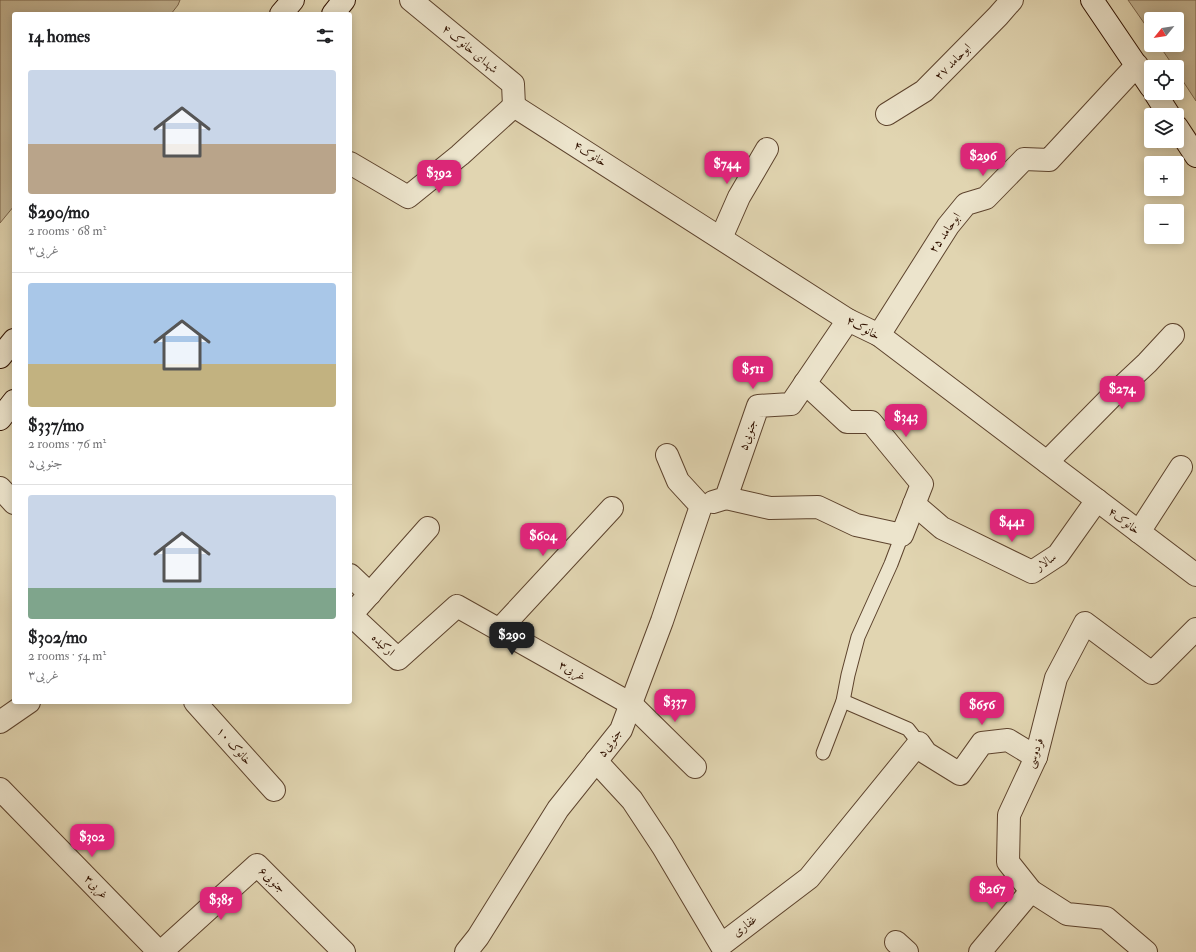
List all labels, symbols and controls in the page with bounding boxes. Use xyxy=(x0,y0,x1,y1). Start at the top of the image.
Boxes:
north arrow xyxy=(1144,12,1184,52)
map controls xyxy=(1144,12,1184,244)
street label: شهدای خانوک ۴ xyxy=(439,21,501,77)
icon: filters xyxy=(314,25,336,47)
text: 14 homes xyxy=(28,26,90,47)
street label: ابوحامد ۲۷ xyxy=(931,40,975,84)
button: locate xyxy=(1144,60,1184,100)
icon: home xyxy=(146,96,218,168)
button: layers xyxy=(1144,108,1184,148)
street label: خانوک۴ xyxy=(571,138,609,170)
pin: $296 xyxy=(959,143,1007,177)
text: $296 xyxy=(969,148,997,164)
pin: $744 xyxy=(703,151,751,185)
text: $744 xyxy=(714,156,741,172)
button: + xyxy=(1144,156,1184,196)
pin: $392 xyxy=(415,160,463,194)
text: $392 xyxy=(426,165,452,181)
text: $290/mo xyxy=(28,202,89,223)
button: − xyxy=(1144,204,1184,244)
street label: ابوحامد ۲۵ xyxy=(926,210,965,256)
text: 2 rooms · 68 m² xyxy=(28,223,106,239)
text: غربی۳ xyxy=(28,242,59,258)
icon: home xyxy=(146,309,218,381)
street label: خانوک۴ xyxy=(844,313,882,343)
pin: $511 xyxy=(729,356,777,390)
text: $511 xyxy=(742,361,764,377)
pin: $274 xyxy=(1098,376,1146,410)
text: $274 xyxy=(1109,381,1135,397)
pin: $343 xyxy=(882,404,930,438)
text: $343 xyxy=(894,409,918,425)
text: $337/mo xyxy=(28,415,84,436)
street label: جنوبی۵ xyxy=(736,417,761,453)
text: 2 rooms · 76 m² xyxy=(28,436,106,452)
text: جنوبی۵ xyxy=(28,455,62,471)
street label: خانوک۴ xyxy=(1105,504,1143,538)
pin: $441 xyxy=(988,509,1036,543)
text: $441 xyxy=(999,514,1025,530)
icon: home xyxy=(146,521,218,593)
pin: $604 xyxy=(519,523,567,557)
text: $604 xyxy=(529,528,557,544)
street label: سالار xyxy=(1032,550,1059,575)
pin: $290 xyxy=(488,622,536,656)
text: $302/mo xyxy=(28,627,87,648)
text: $290 xyxy=(498,627,526,643)
street label: ارکیده xyxy=(368,630,398,660)
text: 2 rooms · 54 m² xyxy=(28,648,106,664)
street label: غربی۳ xyxy=(556,658,588,685)
text: غربی۳ xyxy=(28,667,59,683)
pin: $337 xyxy=(651,689,699,723)
pin: $656 xyxy=(958,692,1006,726)
text: $337 xyxy=(663,694,687,710)
text: $656 xyxy=(969,697,995,713)
street label: خانوک ۱۰ xyxy=(213,724,255,768)
street label: جنوبی۵ xyxy=(595,726,626,761)
street label: فردوسی xyxy=(1023,736,1048,770)
pin: $302 xyxy=(68,824,116,858)
text: $302 xyxy=(79,829,105,845)
street label: جنوبی۶ xyxy=(255,864,289,897)
street label: غربی۳ xyxy=(80,872,111,903)
pin: $267 xyxy=(968,876,1016,910)
text: $267 xyxy=(979,881,1005,897)
pin: $385 xyxy=(197,887,245,921)
text: $385 xyxy=(209,892,233,908)
street label: غفاری xyxy=(730,912,760,940)

